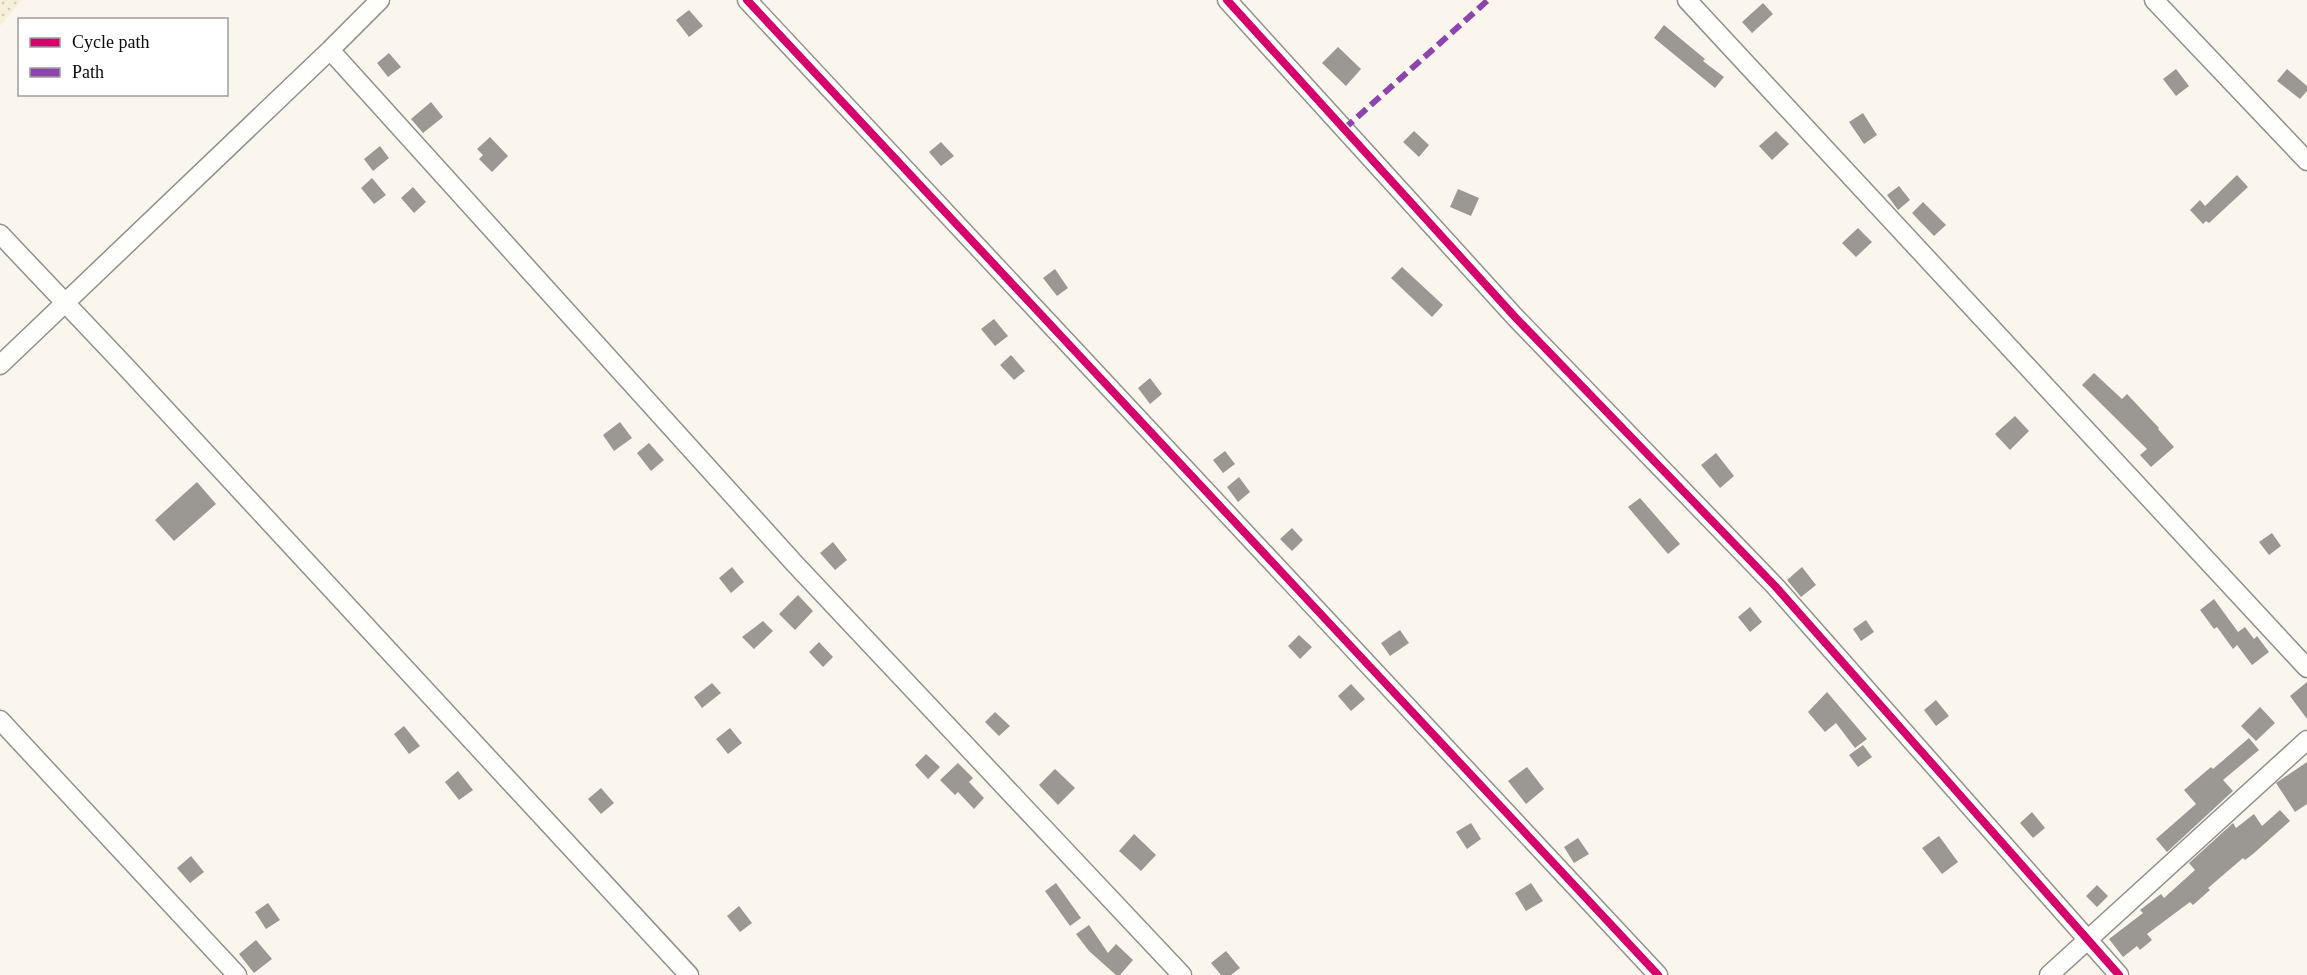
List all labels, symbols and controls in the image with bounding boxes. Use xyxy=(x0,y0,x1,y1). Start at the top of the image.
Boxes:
legend xyxy=(18,18,228,96)
text: Cycle path xyxy=(72,32,149,52)
text: Path xyxy=(72,62,104,82)

